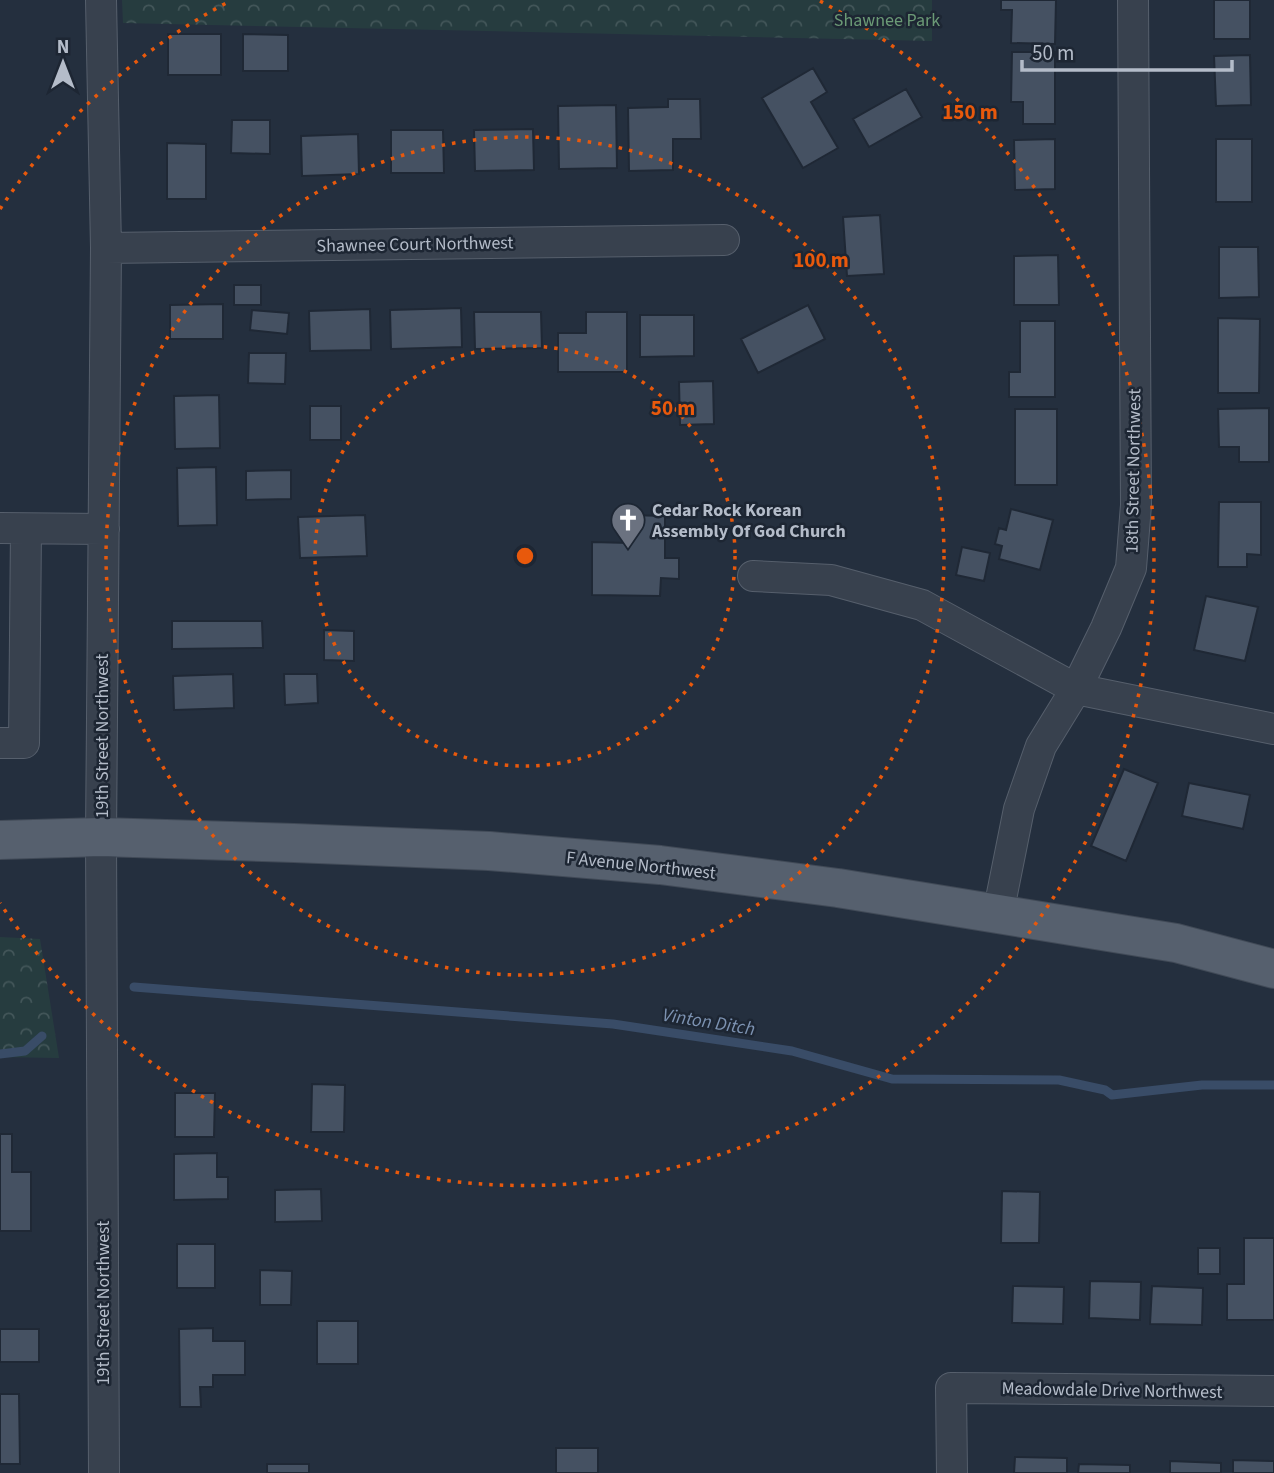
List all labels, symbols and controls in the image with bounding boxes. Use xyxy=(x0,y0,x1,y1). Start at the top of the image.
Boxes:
park label: Shawnee Park xyxy=(834,8,940,33)
north arrow xyxy=(28,28,98,98)
scale bar xyxy=(1022,28,1232,72)
text: N xyxy=(57,34,69,61)
text: 50 m xyxy=(1032,38,1074,68)
text: 150 m xyxy=(942,97,998,127)
street label: Shawnee Court Northwest xyxy=(316,230,514,259)
text: 100 m xyxy=(793,245,849,275)
street label: 18th Street Northwest xyxy=(1120,388,1147,554)
text: 50 m xyxy=(651,393,695,423)
place label: Cedar Rock Korean Assembly Of God Church xyxy=(651,498,846,544)
church icon: Cedar Rock Korean Assembly Of God Church xyxy=(609,501,647,550)
centre of rings xyxy=(513,544,537,568)
street label: 19th Street Northwest xyxy=(90,654,115,818)
street label: F Avenue Northwest xyxy=(565,845,717,886)
water label: Vinton Ditch xyxy=(661,1002,757,1043)
street label: 19th Street Northwest xyxy=(91,1221,116,1385)
street label: Meadowdale Drive Northwest xyxy=(1001,1376,1223,1405)

